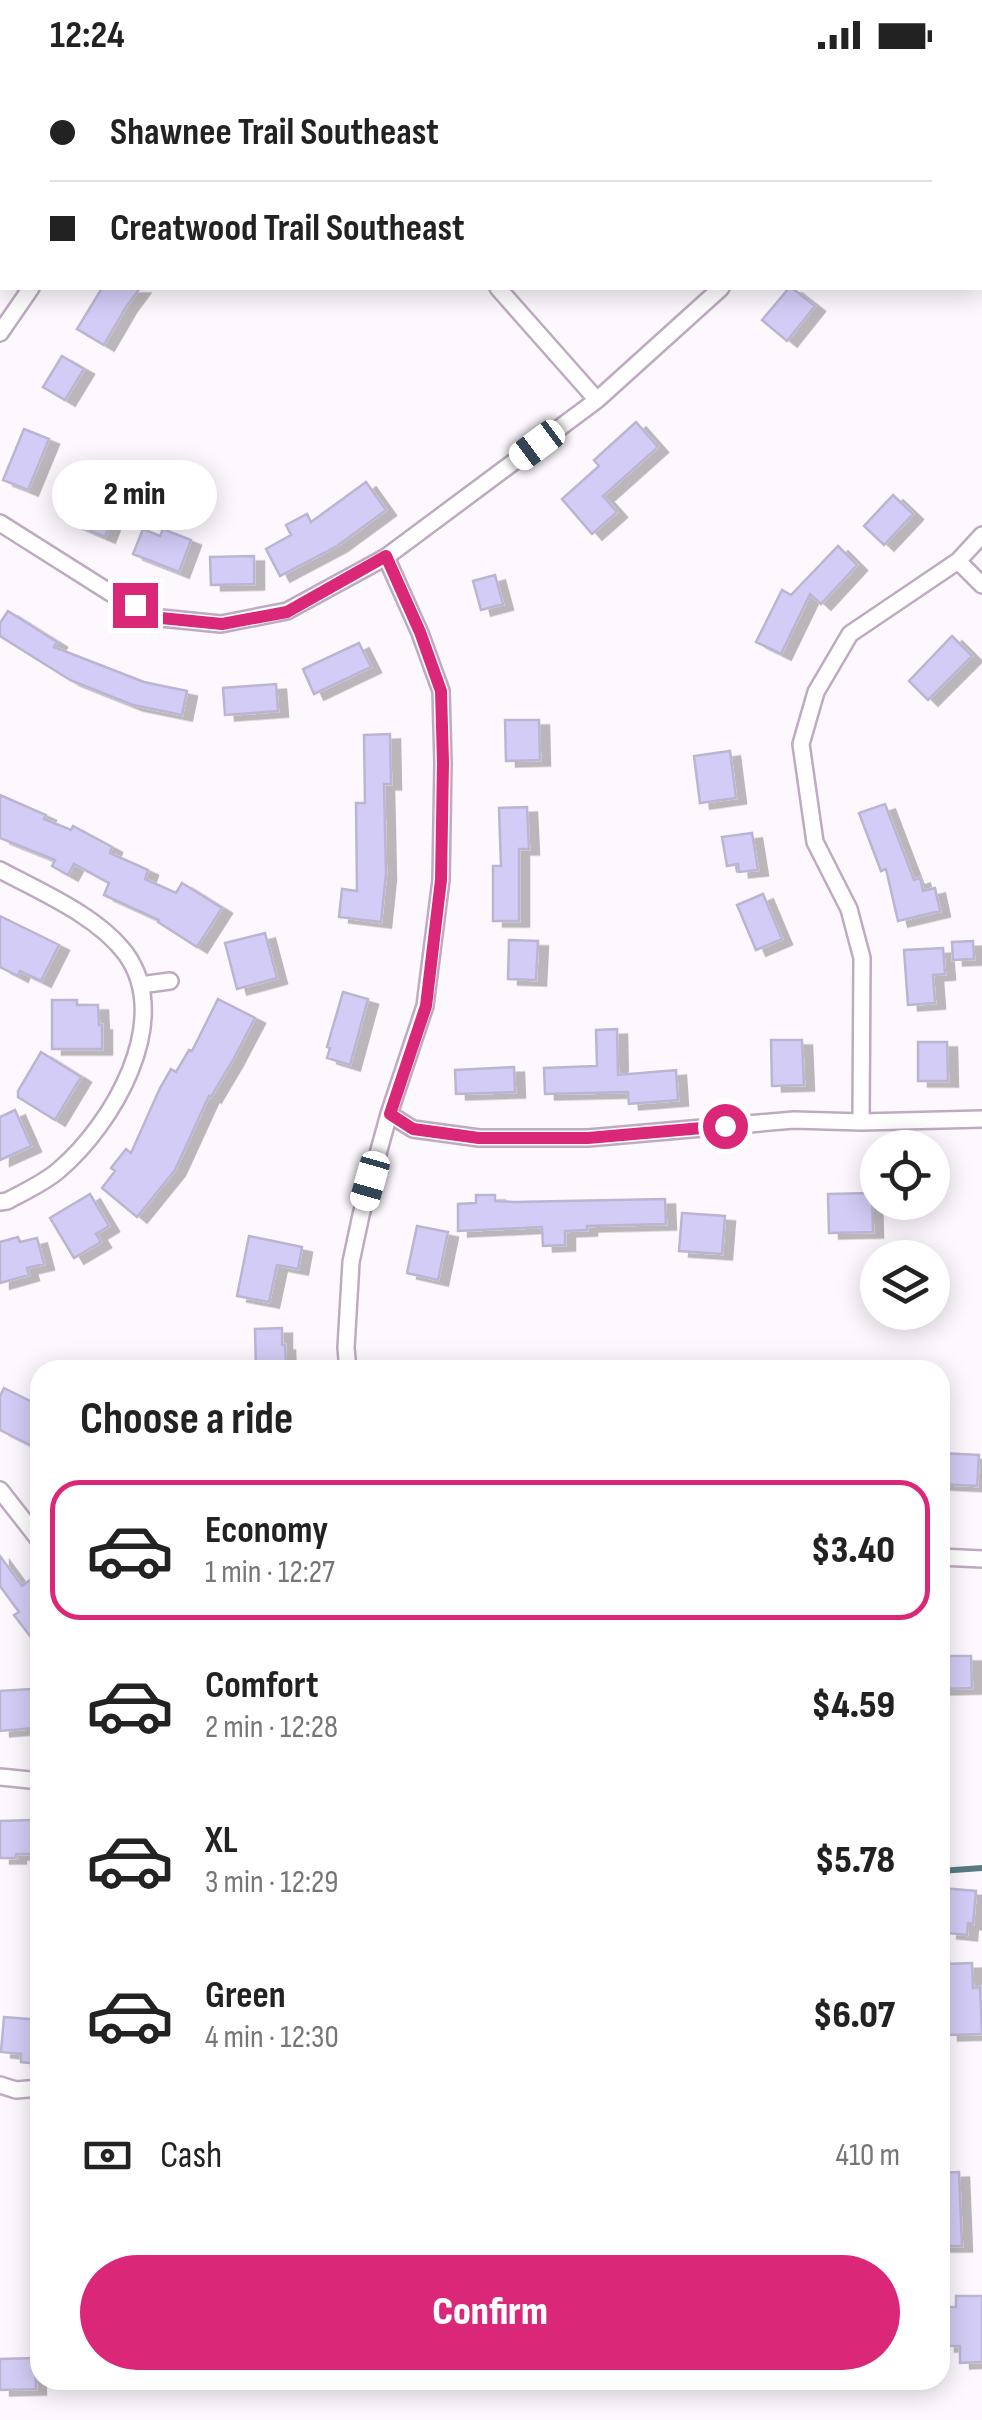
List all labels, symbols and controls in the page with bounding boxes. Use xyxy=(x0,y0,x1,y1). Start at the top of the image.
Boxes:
text: 12:24 xyxy=(50,13,125,58)
text: Shawnee Trail Southeast xyxy=(110,110,439,155)
text: Creatwood Trail Southeast xyxy=(110,206,465,251)
car xyxy=(504,415,570,475)
callout: 2 min xyxy=(52,460,218,530)
text: 2 min xyxy=(103,475,166,514)
route end xyxy=(113,583,158,628)
route start xyxy=(703,1104,748,1149)
map controls xyxy=(860,1130,950,1330)
button: locate xyxy=(860,1130,950,1220)
car xyxy=(347,1148,393,1214)
button: layers xyxy=(860,1240,950,1330)
text: Choose a ride xyxy=(80,1392,293,1447)
icon: car xyxy=(85,1505,175,1595)
text: Economy xyxy=(205,1508,328,1553)
text: $3.40 xyxy=(811,1528,895,1573)
text: 1 min · 12:27 xyxy=(205,1553,335,1592)
icon: car xyxy=(85,1660,175,1750)
text: Comfort xyxy=(205,1663,319,1708)
text: $4.59 xyxy=(812,1683,895,1728)
text: 2 min · 12:28 xyxy=(205,1708,338,1747)
icon: car xyxy=(85,1815,175,1905)
text: XL xyxy=(205,1818,238,1863)
text: $5.78 xyxy=(815,1838,895,1883)
text: 3 min · 12:29 xyxy=(205,1863,338,1902)
icon: car xyxy=(85,1970,175,2060)
text: Green xyxy=(205,1973,286,2018)
text: $6.07 xyxy=(813,1993,895,2038)
text: 4 min · 12:30 xyxy=(205,2018,339,2057)
icon: cash xyxy=(80,2128,135,2183)
text: Cash xyxy=(160,2133,222,2178)
text: 410 m xyxy=(835,2136,900,2175)
button: Confirm xyxy=(80,2255,900,2370)

